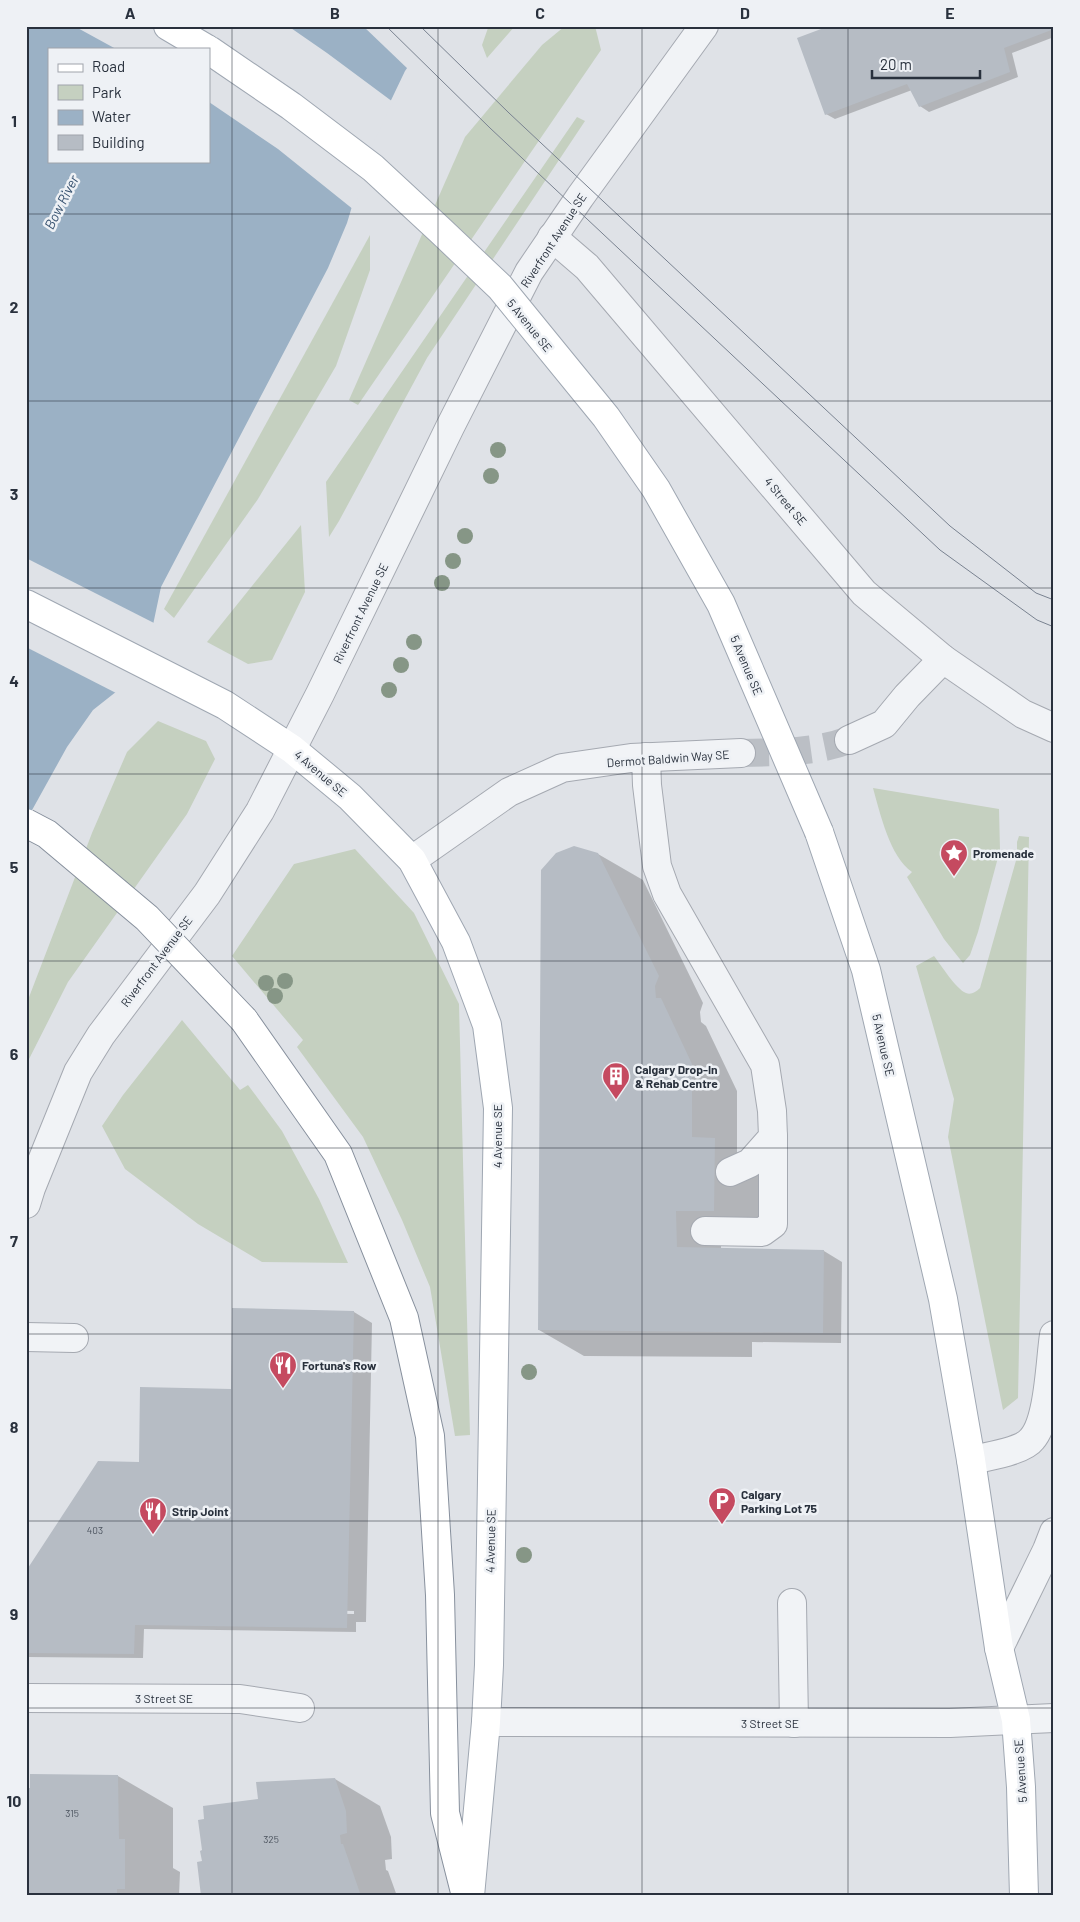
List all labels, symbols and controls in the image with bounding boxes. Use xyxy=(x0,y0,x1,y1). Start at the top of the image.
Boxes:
text: A xyxy=(125,3,136,22)
text: B xyxy=(330,3,340,22)
text: C xyxy=(535,3,545,22)
text: D xyxy=(740,3,750,22)
text: E xyxy=(945,3,955,22)
legend xyxy=(48,48,210,162)
scale bar xyxy=(872,48,980,80)
text: 20 m xyxy=(880,55,912,73)
text: Road xyxy=(92,57,125,75)
text: Park xyxy=(92,83,122,101)
text: Water xyxy=(92,107,131,125)
text: 1 xyxy=(11,111,17,130)
text: Building xyxy=(92,133,145,151)
water label: Bow River xyxy=(40,171,82,232)
street label: Riverfront Avenue SE xyxy=(517,190,589,290)
street label: 5 Avenue SE xyxy=(505,296,555,354)
text: 2 xyxy=(10,297,19,316)
street label: 4 Street SE xyxy=(762,474,810,528)
text: 3 xyxy=(10,484,18,503)
street label: Riverfront Avenue SE xyxy=(330,560,390,666)
street label: 5 Avenue SE xyxy=(728,633,766,697)
text: 4 xyxy=(9,671,19,690)
street label: 4 Avenue SE xyxy=(292,747,350,799)
street label: Dermot Baldwin Way SE xyxy=(606,747,730,769)
place icon: Promenade xyxy=(939,838,969,877)
place label: Promenade xyxy=(973,846,1035,860)
text: 5 xyxy=(10,857,19,876)
street label: Riverfront Avenue SE xyxy=(117,913,195,1009)
street label: 5 Avenue SE xyxy=(870,1013,898,1077)
text: 6 xyxy=(10,1044,19,1063)
building icon: Calgary Drop-In & Rehab Centre xyxy=(601,1061,631,1100)
place label: Calgary Drop-In & Rehab Centre xyxy=(635,1062,718,1090)
street label: 4 Avenue SE xyxy=(490,1104,504,1168)
text: 7 xyxy=(10,1231,18,1250)
restaurant icon: Fortuna's Row xyxy=(268,1350,298,1389)
place label: Fortuna's Row xyxy=(302,1358,377,1372)
text: 8 xyxy=(10,1417,19,1436)
parking icon: Calgary Parking Lot 75 xyxy=(707,1486,737,1525)
place label: Calgary Parking Lot 75 xyxy=(741,1487,817,1515)
restaurant icon: Strip Joint xyxy=(138,1496,168,1535)
place label: Strip Joint xyxy=(172,1504,229,1518)
street label: 4 Avenue SE xyxy=(482,1509,498,1573)
house number: 403 xyxy=(87,1524,103,1536)
text: 9 xyxy=(10,1604,18,1623)
street label: 3 Street SE xyxy=(135,1691,193,1705)
street label: 3 Street SE xyxy=(741,1716,799,1730)
street label: 5 Avenue SE xyxy=(1011,1739,1029,1803)
text: 10 xyxy=(7,1791,21,1810)
house number: 315 xyxy=(65,1807,79,1819)
house number: 325 xyxy=(263,1833,279,1845)

